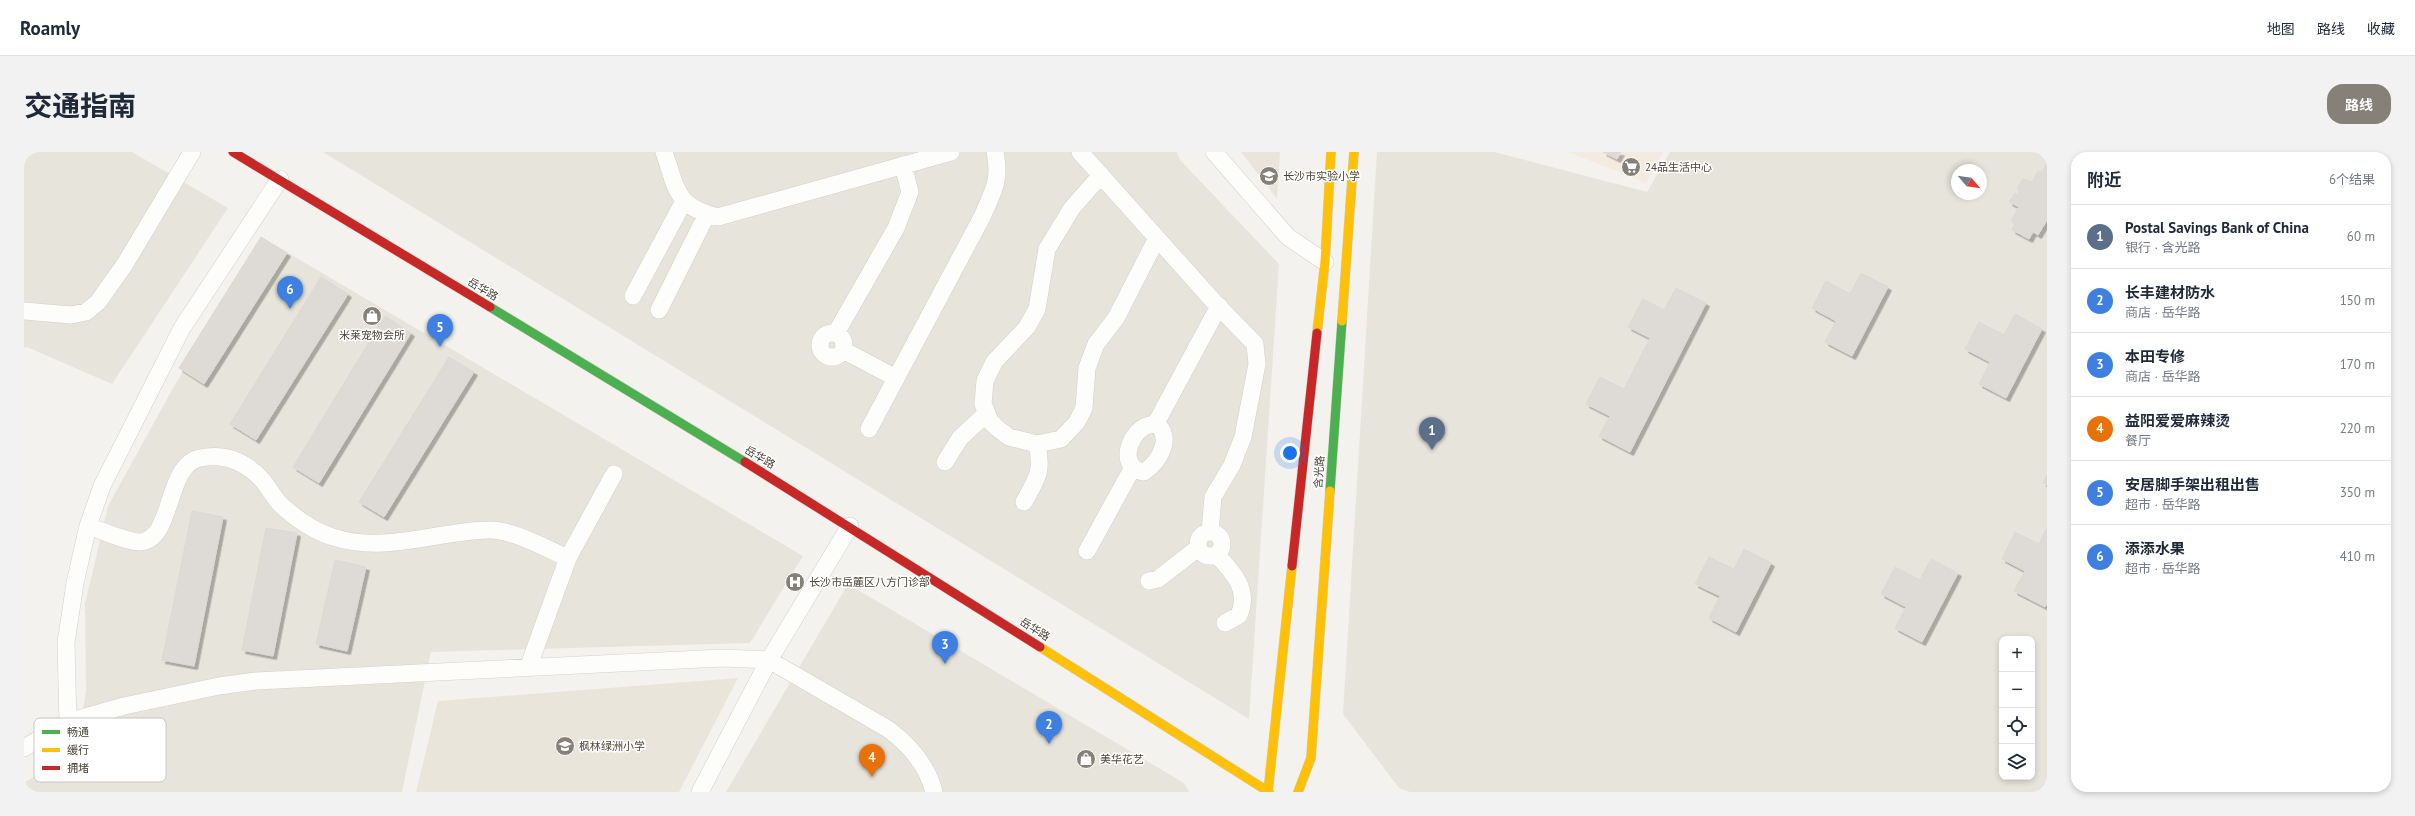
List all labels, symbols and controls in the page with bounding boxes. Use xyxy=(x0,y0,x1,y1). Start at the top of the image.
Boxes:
text: Roamly xyxy=(20,16,80,40)
text: 地图 xyxy=(2267,20,2295,38)
text: 路线 xyxy=(2317,20,2345,38)
text: 收藏 xyxy=(2367,20,2395,38)
button: 路线 xyxy=(2327,84,2391,124)
text: 交通指南 xyxy=(24,87,136,124)
supermarket icon: 24品生活中心 xyxy=(1620,156,1642,178)
place label: 24品生活中心 xyxy=(1645,160,1712,174)
north arrow xyxy=(1951,164,1987,200)
school or university icon: 长沙市实验小学 xyxy=(1258,165,1280,187)
place label: 长沙市实验小学 xyxy=(1283,169,1360,183)
text: 附近 xyxy=(2087,169,2121,191)
text: 6个结果 xyxy=(2329,171,2375,188)
text: Postal Savings Bank of China xyxy=(2125,218,2309,237)
text: 1 xyxy=(2096,228,2104,245)
text: 60 m xyxy=(2347,228,2375,245)
text: 银行 · 含光路 xyxy=(2125,239,2200,256)
street label: 岳华路 xyxy=(465,275,501,303)
pin: 6 xyxy=(277,276,303,309)
text: 长丰建材防水 xyxy=(2125,283,2215,302)
text: 2 xyxy=(2096,292,2104,309)
text: 150 m xyxy=(2340,292,2375,309)
text: 商店 · 岳华路 xyxy=(2125,304,2200,321)
shop icon: 米莱宠物会所 xyxy=(361,305,383,327)
pin: 5 xyxy=(427,314,453,347)
place label: 米莱宠物会所 xyxy=(339,328,405,342)
text: 本田专修 xyxy=(2125,347,2185,366)
text: 3 xyxy=(2096,356,2104,373)
text: 170 m xyxy=(2340,356,2375,373)
text: 商店 · 岳华路 xyxy=(2125,368,2200,385)
text: 益阳爱爱麻辣烫 xyxy=(2125,411,2230,430)
pin: 1 xyxy=(1419,417,1445,450)
text: 4 xyxy=(2096,420,2104,437)
text: 220 m xyxy=(2340,420,2375,437)
text: 餐厅 xyxy=(2125,432,2151,449)
street label: 岳华路 xyxy=(742,443,778,471)
your location xyxy=(1280,443,1300,463)
street label: 含光路 xyxy=(1311,455,1327,489)
text: 安居脚手架出租出售 xyxy=(2125,475,2260,494)
text: 5 xyxy=(2096,484,2104,501)
text: 350 m xyxy=(2340,484,2375,501)
text: 超市 · 岳华路 xyxy=(2125,496,2200,513)
text: 添添水果 xyxy=(2125,539,2185,558)
text: 6 xyxy=(2096,548,2104,565)
text: 410 m xyxy=(2340,548,2375,565)
text: 超市 · 岳华路 xyxy=(2125,560,2200,577)
hospital icon: 长沙市岳麓区八方门诊部 xyxy=(784,571,806,593)
place label: 长沙市岳麓区八方门诊部 xyxy=(809,575,930,589)
street label: 岳华路 xyxy=(1017,614,1053,644)
pin: 3 xyxy=(932,631,958,664)
map controls xyxy=(1999,636,2035,780)
button: + xyxy=(1999,636,2035,672)
button: − xyxy=(1999,672,2035,708)
button: locate xyxy=(1999,708,2035,744)
pin: 2 xyxy=(1036,711,1062,744)
legend xyxy=(34,718,166,782)
text: 畅通 xyxy=(67,725,89,739)
school or university icon: 枫林绿洲小学 xyxy=(554,735,576,757)
place label: 枫林绿洲小学 xyxy=(579,739,645,753)
text: 缓行 xyxy=(67,743,89,757)
pin: 4 xyxy=(859,744,885,777)
button: layers xyxy=(1999,744,2035,780)
shop icon: 美华花艺 xyxy=(1075,748,1097,770)
place label: 美华花艺 xyxy=(1100,752,1144,766)
text: 拥堵 xyxy=(67,761,89,775)

